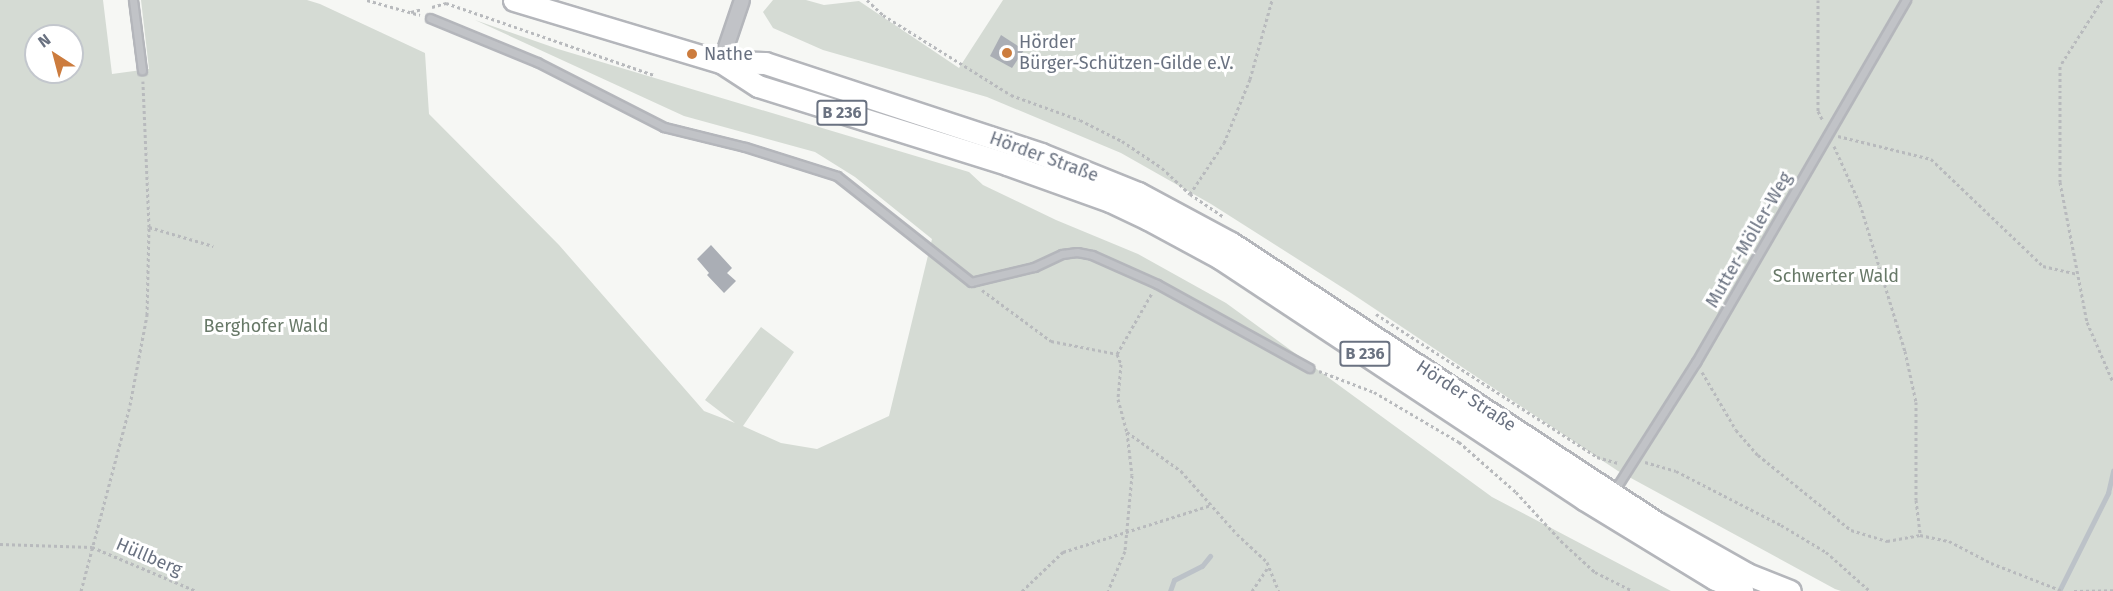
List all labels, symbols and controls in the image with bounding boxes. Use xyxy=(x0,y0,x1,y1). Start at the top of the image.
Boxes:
north arrow xyxy=(24,24,84,84)
text: N xyxy=(34,30,54,51)
place label: Hörder Bürger-Schützen-Gilde e.V. xyxy=(1019,32,1234,74)
place label: Nathe xyxy=(704,43,753,65)
marker: Hörder Bürger-Schützen-Gilde e.V. xyxy=(1000,46,1014,60)
marker: Nathe xyxy=(685,47,699,61)
road number: B 236 xyxy=(815,100,869,126)
street label: Hörder Straße xyxy=(987,127,1101,187)
street label: Mutter-Möller-Weg xyxy=(1701,168,1797,312)
park label: Schwerter Wald xyxy=(1773,265,1899,287)
park label: Berghofer Wald xyxy=(203,315,329,337)
road number: B 236 xyxy=(1338,341,1392,367)
street label: Hörder Straße xyxy=(1412,356,1520,436)
street label: Hüllberg xyxy=(113,533,185,581)

